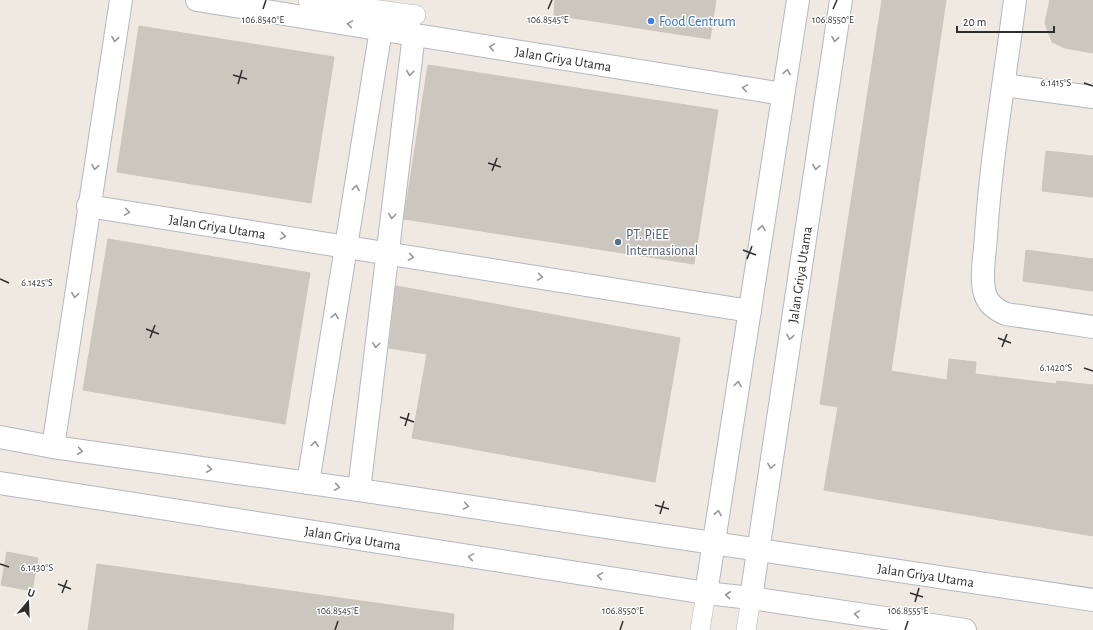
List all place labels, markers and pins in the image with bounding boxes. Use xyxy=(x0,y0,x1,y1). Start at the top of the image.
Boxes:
place label: Food Centrum xyxy=(659,15,736,29)
marker: Food Centrum xyxy=(646,16,656,26)
place label: PT. PiEE Internasional xyxy=(626,228,698,258)
marker: PT. PiEE Internasional xyxy=(613,237,623,247)

